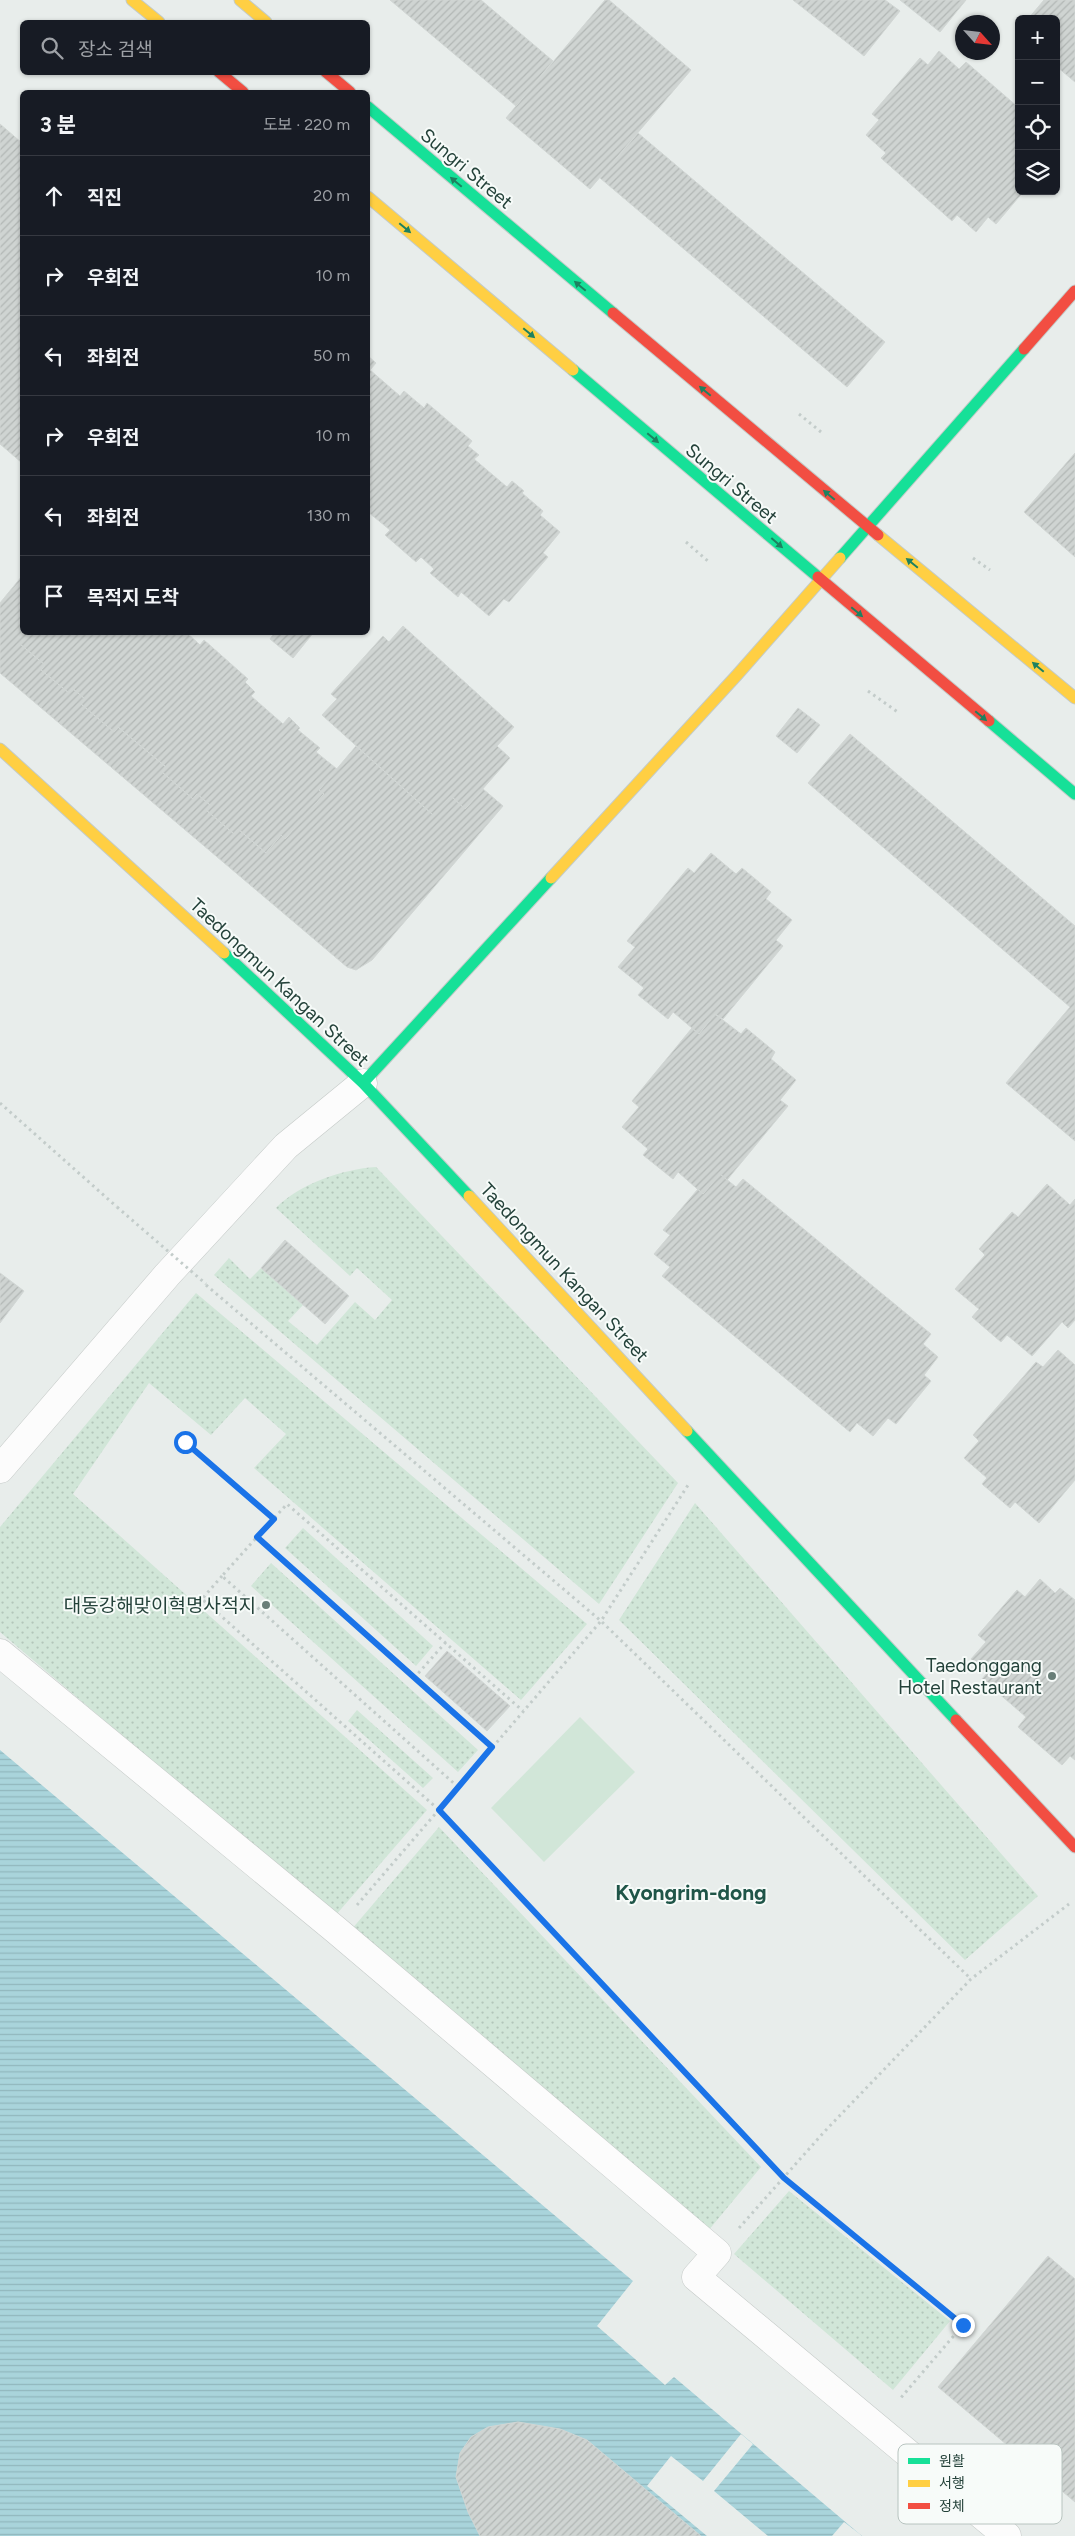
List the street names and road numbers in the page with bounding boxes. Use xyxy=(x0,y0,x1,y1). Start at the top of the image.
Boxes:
street label: Sungri Street xyxy=(416,123,517,213)
street label: Sungri Street xyxy=(681,438,782,528)
street label: Taedongmun Kangan Street xyxy=(185,893,374,1071)
street label: Taedongmun Kangan Street xyxy=(476,1178,654,1367)

